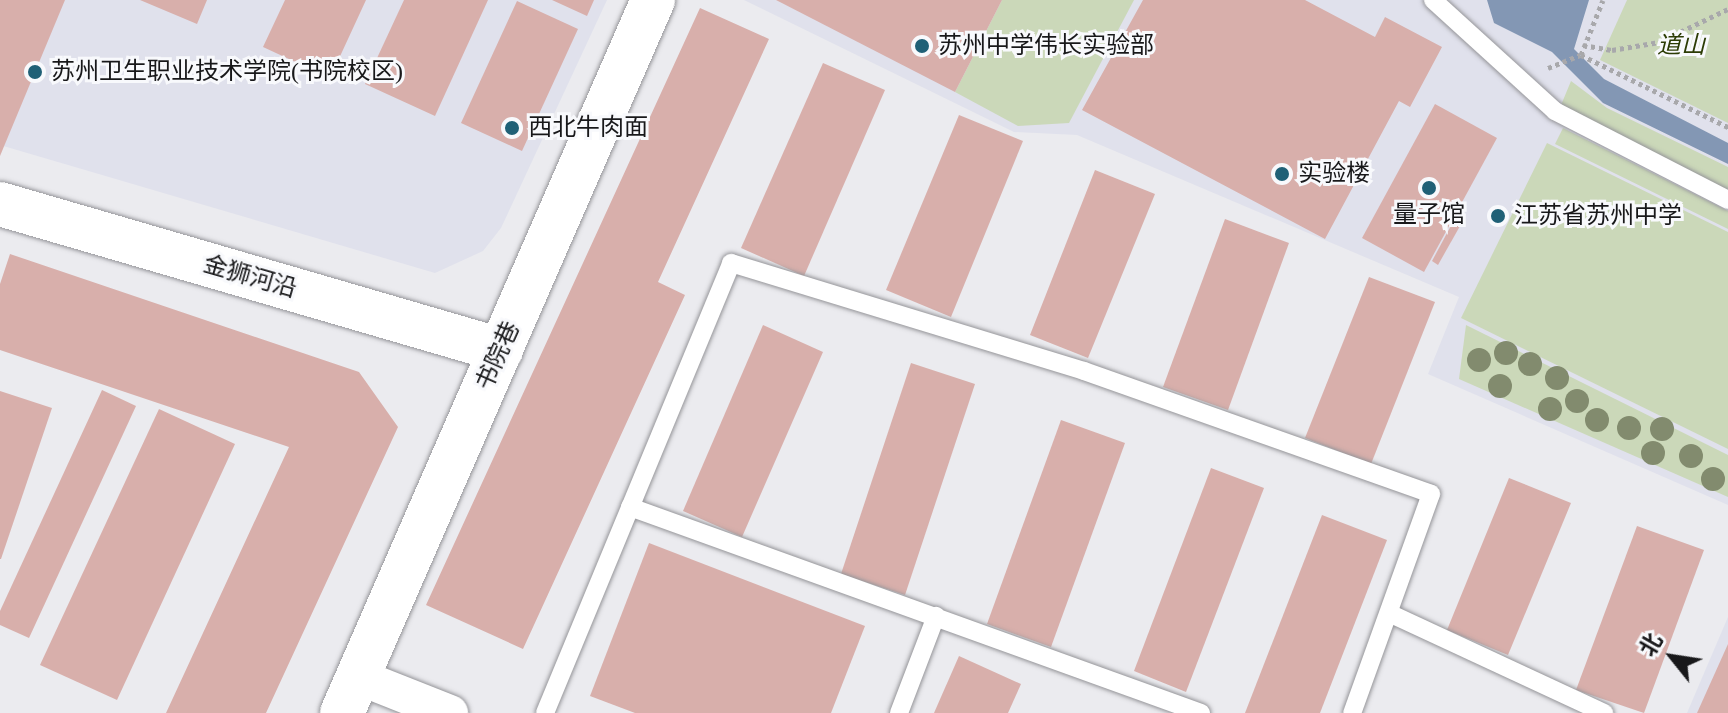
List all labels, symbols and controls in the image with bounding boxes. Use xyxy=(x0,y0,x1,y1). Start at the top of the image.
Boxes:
place label: 苏州中学伟长实验部 xyxy=(938,32,1154,60)
park label: 道山 xyxy=(1657,32,1705,60)
marker: 苏州中学伟长实验部 xyxy=(913,37,931,55)
place label: 苏州卫生职业技术学院(书院校区) xyxy=(51,58,403,86)
marker: 苏州卫生职业技术学院(书院校区) xyxy=(26,63,44,81)
place label: 西北牛肉面 xyxy=(528,114,648,142)
marker: 西北牛肉面 xyxy=(503,119,521,137)
place label: 实验楼 xyxy=(1298,160,1370,188)
marker: 实验楼 xyxy=(1273,165,1291,183)
marker: 量子馆 xyxy=(1420,179,1438,197)
place label: 量子馆 xyxy=(1393,201,1465,229)
place label: 江苏省苏州中学 xyxy=(1514,202,1682,230)
marker: 江苏省苏州中学 xyxy=(1489,207,1507,225)
street label: 金狮河沿 xyxy=(200,250,300,304)
street label: 书院巷 xyxy=(470,317,526,395)
north arrow xyxy=(1632,617,1712,697)
text: 北 xyxy=(1634,629,1667,661)

